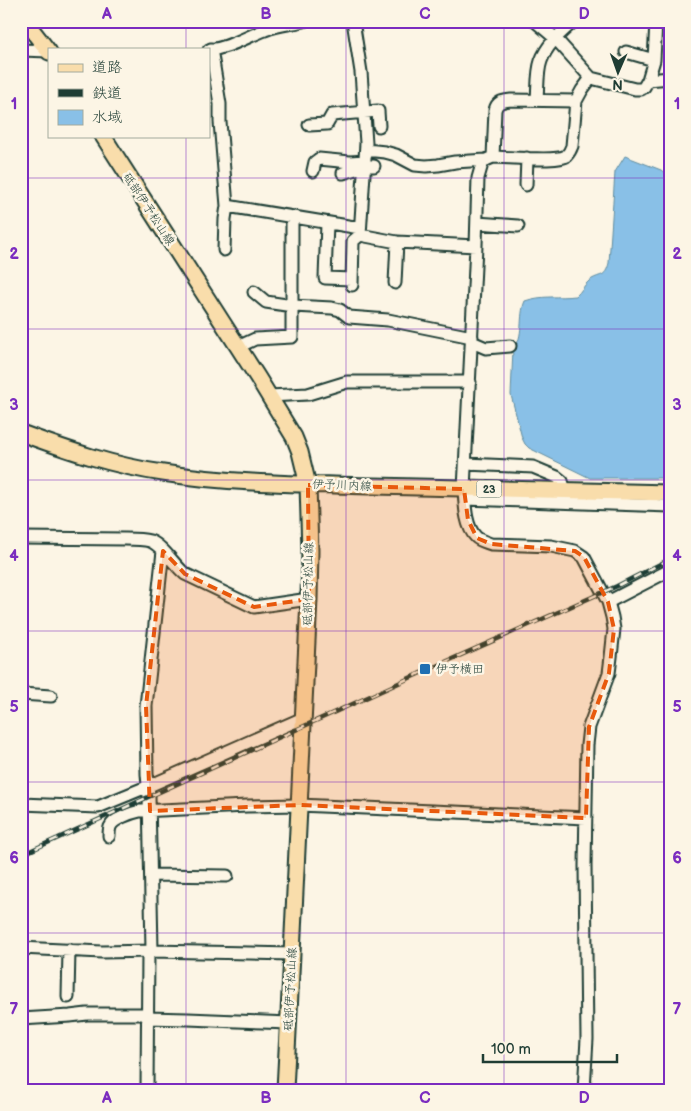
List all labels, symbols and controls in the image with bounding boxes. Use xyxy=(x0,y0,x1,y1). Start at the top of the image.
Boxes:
text: A xyxy=(101,5,112,24)
text: B xyxy=(260,5,272,24)
text: C xyxy=(419,5,431,24)
text: D xyxy=(578,5,590,24)
legend xyxy=(48,48,210,138)
north arrow xyxy=(594,48,644,98)
text: 道路 xyxy=(92,58,122,77)
text: N xyxy=(612,76,623,93)
text: 鉄道 xyxy=(92,84,122,103)
text: 1 xyxy=(11,95,17,114)
text: 1 xyxy=(674,95,680,114)
text: 水域 xyxy=(92,108,122,127)
street label: 砥部伊予松山線 xyxy=(119,170,178,249)
text: 2 xyxy=(9,245,19,264)
text: 2 xyxy=(672,245,682,264)
text: 3 xyxy=(9,396,19,415)
text: 3 xyxy=(672,396,682,415)
street label: 伊予川内線 xyxy=(312,477,372,494)
road number: 23 xyxy=(476,480,502,498)
street label: 砥部伊予松山線 xyxy=(300,542,317,626)
text: 4 xyxy=(9,547,19,566)
text: 4 xyxy=(672,547,682,566)
marker: 伊予横田 xyxy=(418,662,432,676)
place label: 伊予横田 xyxy=(436,662,484,677)
text: 5 xyxy=(9,698,19,717)
text: 5 xyxy=(672,698,682,717)
text: 6 xyxy=(9,849,19,868)
text: 6 xyxy=(672,849,682,868)
street label: 砥部伊予松山線 xyxy=(281,947,300,1031)
text: 7 xyxy=(10,1000,19,1019)
text: 7 xyxy=(673,1000,682,1019)
scale bar xyxy=(483,1031,617,1063)
text: 100 m xyxy=(491,1040,531,1059)
text: A xyxy=(101,1089,112,1108)
text: B xyxy=(260,1089,272,1108)
text: C xyxy=(419,1089,431,1108)
text: D xyxy=(578,1089,590,1108)

